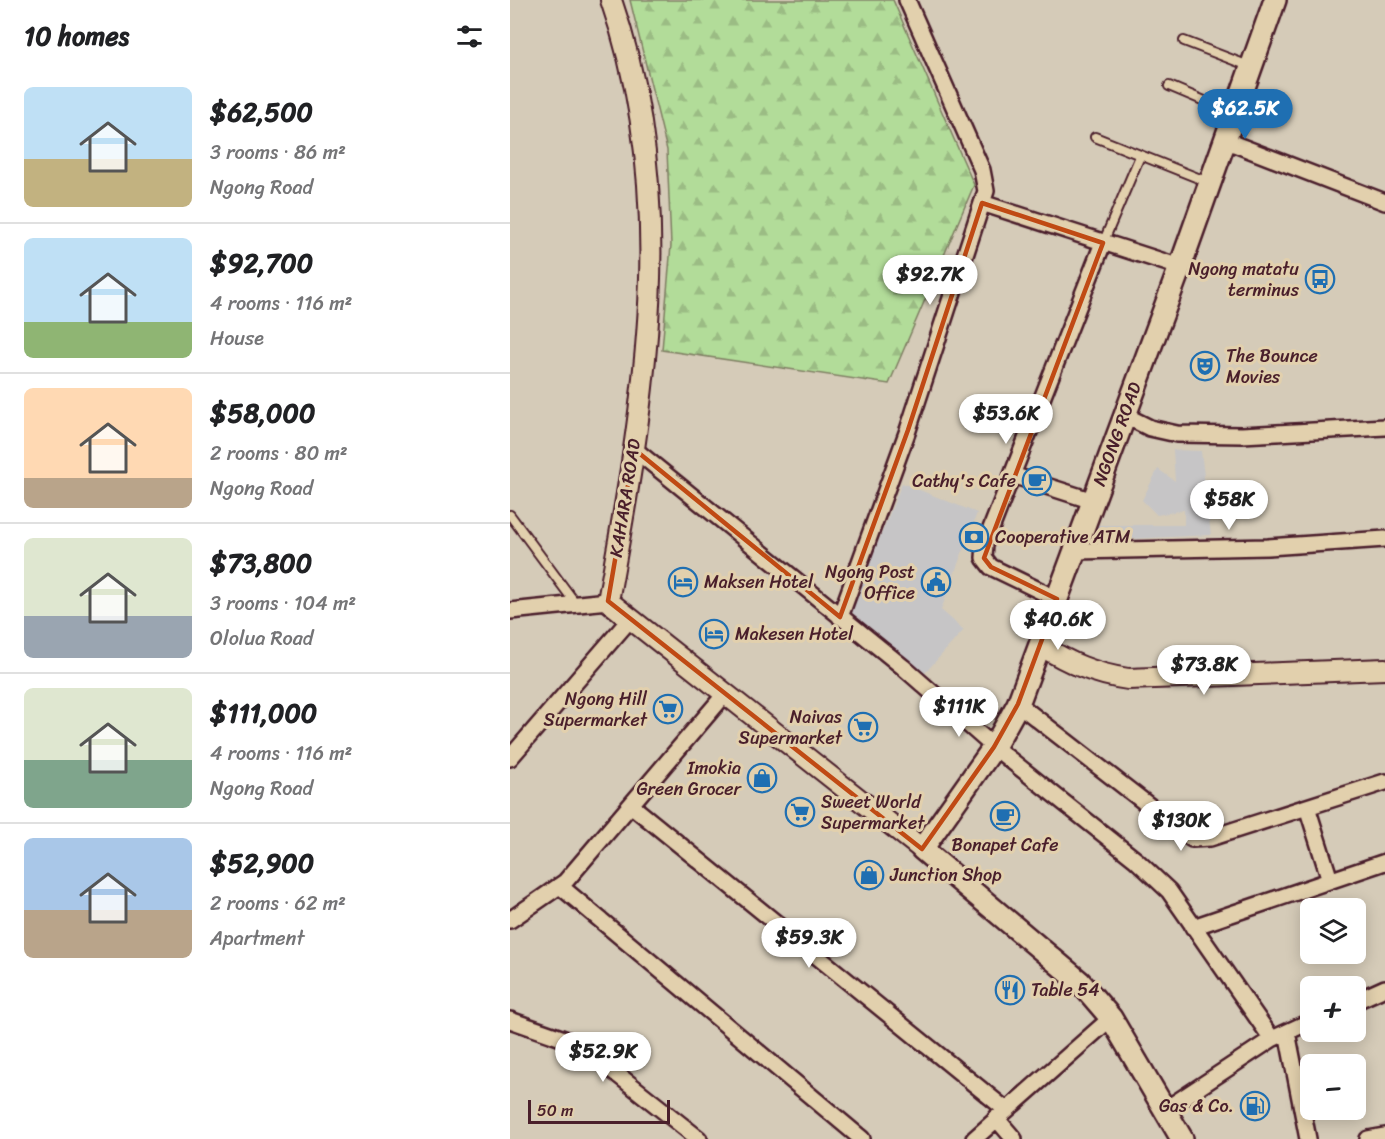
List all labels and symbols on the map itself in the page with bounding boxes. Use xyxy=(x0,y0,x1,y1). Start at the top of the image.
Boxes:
pin: $62.5K xyxy=(1196,89,1294,140)
place label: Ngong matatu terminus xyxy=(1188,253,1300,306)
pin: $92.7K xyxy=(881,255,979,306)
bus stop icon: Ngong matatu terminus xyxy=(1304,263,1336,295)
place label: The Bounce Movies xyxy=(1226,340,1318,393)
theatre icon: The Bounce Movies xyxy=(1189,350,1221,382)
street label: NGONG ROAD xyxy=(1083,377,1151,491)
pin: $53.6K xyxy=(957,394,1055,445)
street label: KAHARA ROAD xyxy=(600,436,650,559)
place label: Cathy's Cafe xyxy=(912,465,1016,497)
cafe icon: Cathy's Cafe xyxy=(1021,465,1053,497)
pin: $58K xyxy=(1193,480,1265,531)
bank icon: Cooperative ATM xyxy=(958,521,990,553)
place label: Cooperative ATM xyxy=(995,521,1131,553)
place label: Ngong Post Office xyxy=(825,556,915,609)
hotel icon: Maksen Hotel xyxy=(667,566,699,598)
place label: Maksen Hotel xyxy=(704,566,814,598)
public building icon: Ngong Post Office xyxy=(920,566,952,598)
pin: $40.6K xyxy=(1009,600,1107,651)
hotel icon: Makesen Hotel xyxy=(698,618,730,650)
place label: Makesen Hotel xyxy=(735,618,854,650)
pin: $73.8K xyxy=(1155,645,1253,696)
place label: Ngong Hill Supermarket xyxy=(544,683,648,736)
pin: $111K xyxy=(917,687,1001,738)
supermarket icon: Ngong Hill Supermarket xyxy=(652,693,684,725)
place label: Naivas Supermarket xyxy=(739,701,843,754)
supermarket icon: Naivas Supermarket xyxy=(847,711,879,743)
place label: Imokia Green Grocer xyxy=(636,752,743,805)
shop icon: Imokia Green Grocer xyxy=(746,762,778,794)
place label: Sweet World Supermarket xyxy=(821,786,925,839)
supermarket icon: Sweet World Supermarket xyxy=(784,796,816,828)
cafe icon: Bonapet Cafe xyxy=(989,800,1021,832)
pin: $130K xyxy=(1139,801,1223,852)
place label: Bonapet Cafe xyxy=(952,829,1058,861)
shop icon: Junction Shop xyxy=(853,859,885,891)
place label: Junction Shop xyxy=(889,859,1002,891)
pin: $59.3K xyxy=(760,918,858,969)
restaurant icon: Table 54 xyxy=(994,974,1026,1006)
place label: Table 54 xyxy=(1031,974,1100,1006)
pin: $52.9K xyxy=(554,1032,652,1083)
place label: Gas & Co. xyxy=(1159,1090,1234,1122)
fuel station icon: Gas & Co. xyxy=(1239,1090,1271,1122)
scale bar xyxy=(528,1097,670,1124)

